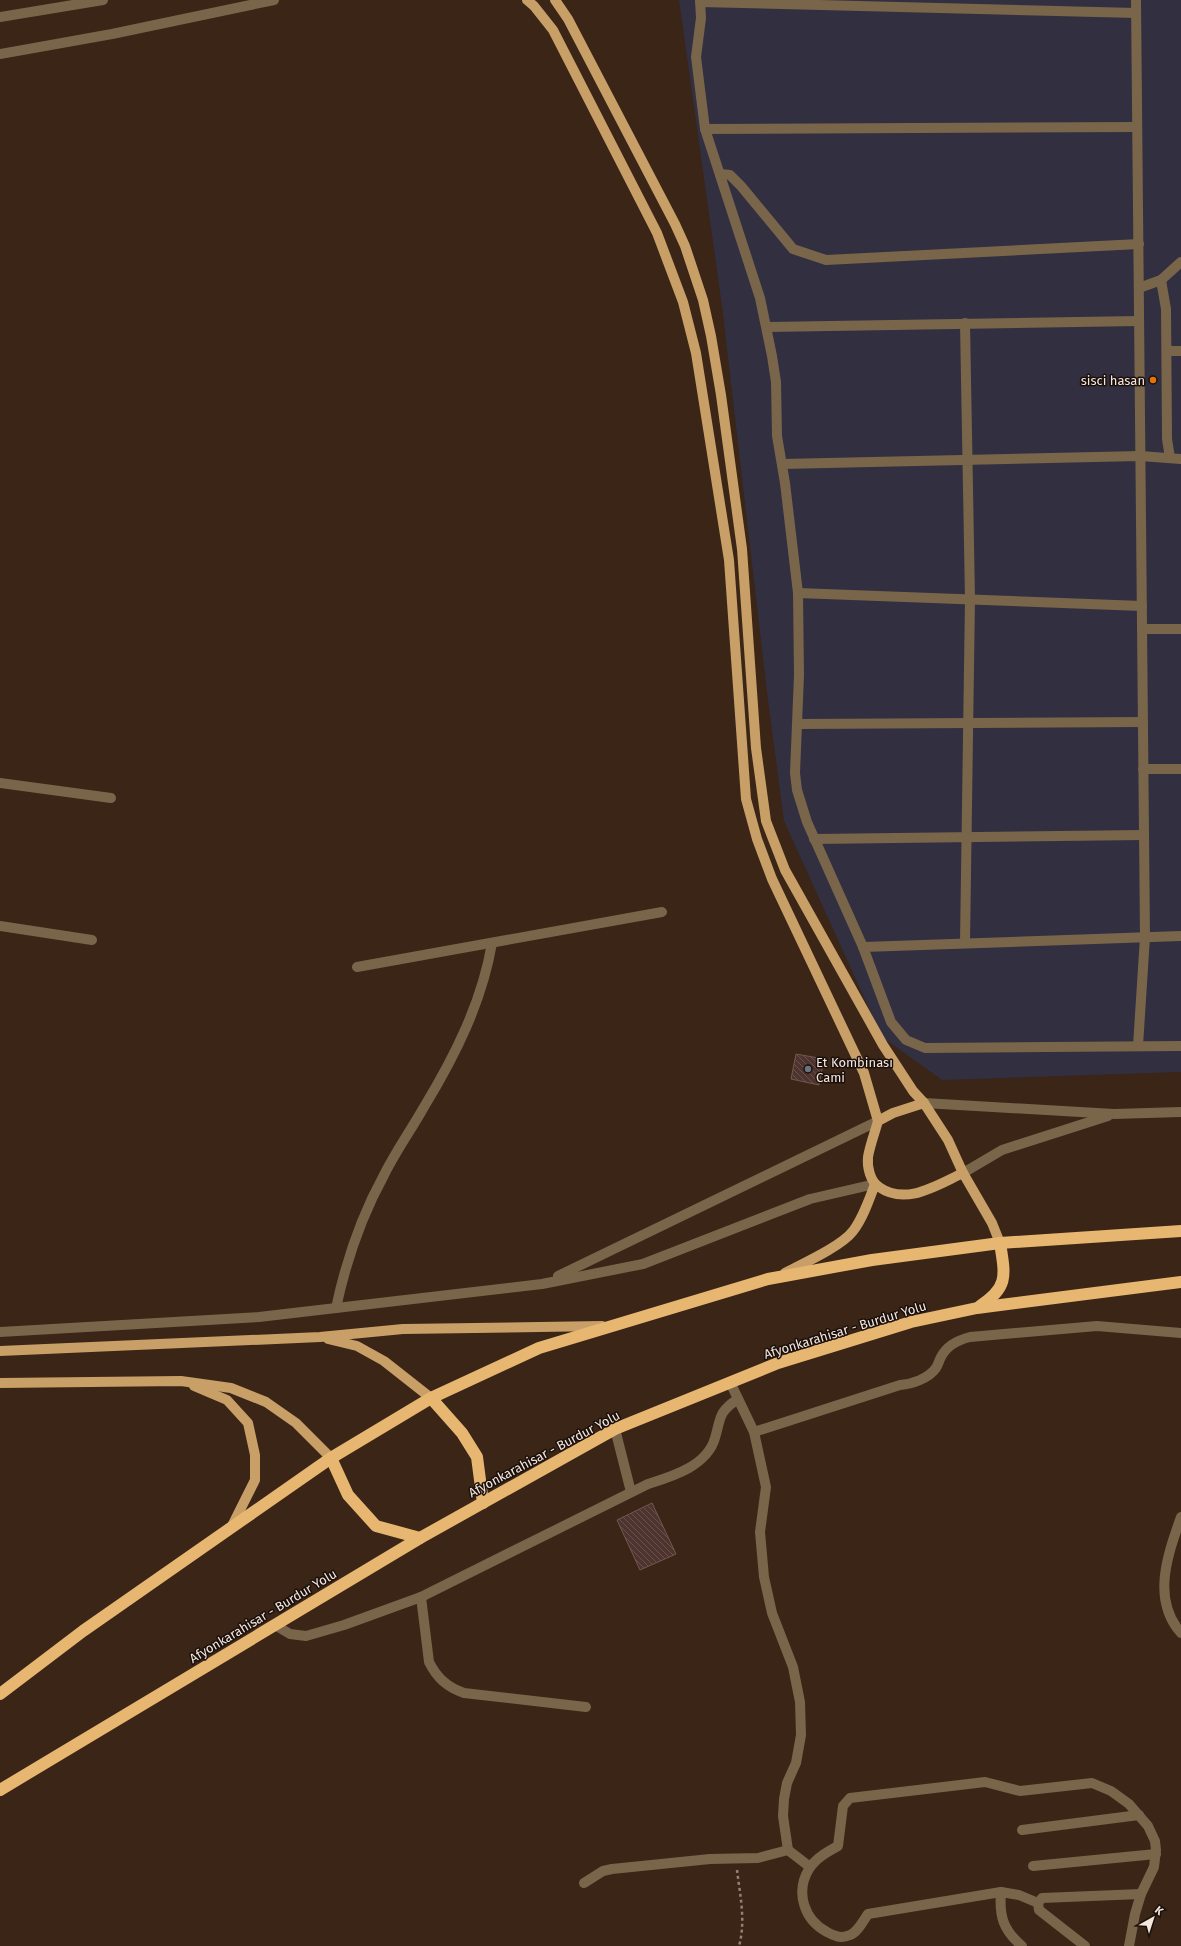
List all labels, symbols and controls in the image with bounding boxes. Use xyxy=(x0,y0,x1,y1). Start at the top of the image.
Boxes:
place label: sisci hasan xyxy=(1081,373,1145,388)
marker: sisci hasan xyxy=(1148,375,1158,385)
place label: Et Kombinası Cami xyxy=(816,1055,893,1085)
marker: Et Kombinası Cami xyxy=(803,1064,813,1074)
street label: Afyonkarahisar - Burdur Yolu xyxy=(762,1298,928,1362)
street label: Afyonkarahisar - Burdur Yolu xyxy=(466,1408,622,1500)
street label: Afyonkarahisar - Burdur Yolu xyxy=(187,1566,339,1666)
north arrow xyxy=(1133,1898,1173,1938)
text: K xyxy=(1152,1903,1167,1919)

